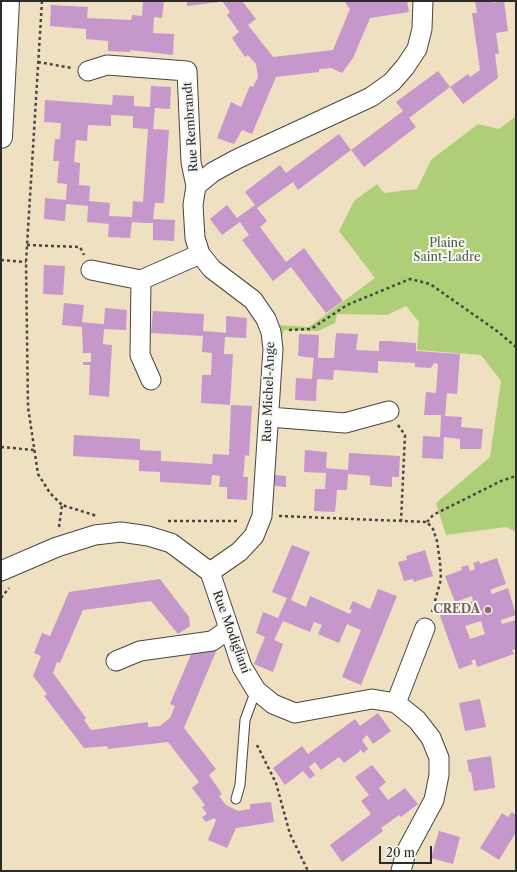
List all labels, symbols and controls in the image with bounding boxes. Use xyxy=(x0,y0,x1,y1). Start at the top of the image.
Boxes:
street label: Rue Rembrandt xyxy=(181,81,201,173)
park label: Plaine Saint-Ladre xyxy=(413,237,481,265)
street label: Rue Michel-Ange xyxy=(260,341,278,443)
street label: Rue Modigliani xyxy=(209,589,253,675)
place label: CREDA xyxy=(433,603,480,617)
marker: CREDA xyxy=(483,605,493,615)
scale bar xyxy=(381,838,434,864)
text: 20 m xyxy=(386,845,415,860)

